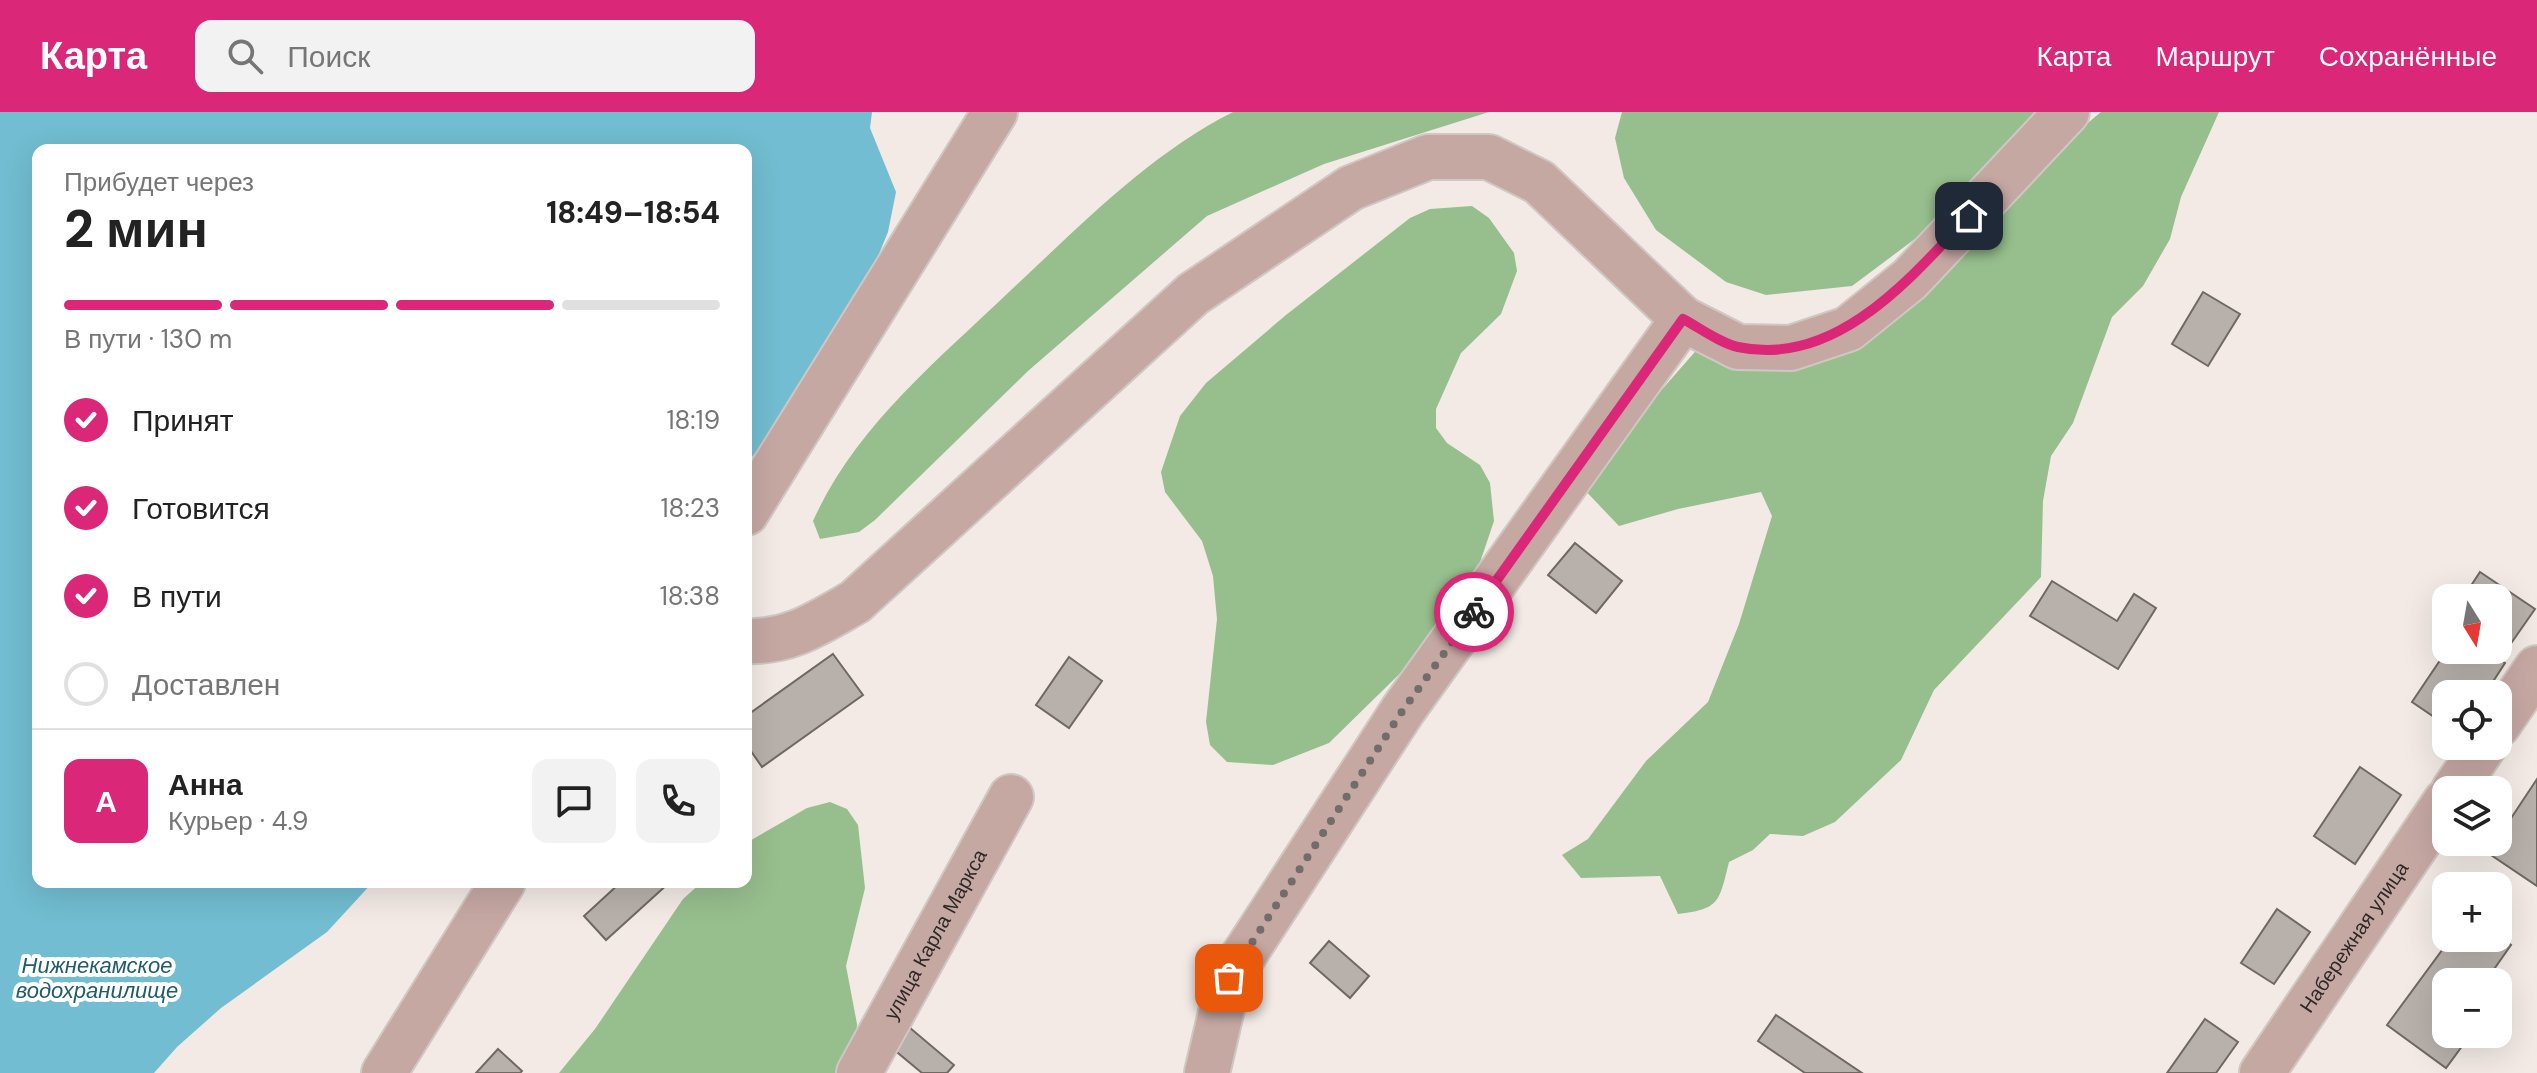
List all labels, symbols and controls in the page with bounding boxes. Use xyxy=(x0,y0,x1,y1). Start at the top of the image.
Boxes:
search box xyxy=(195,20,755,92)
text: Карта xyxy=(40,31,147,81)
icon: search xyxy=(223,34,267,78)
text: Поиск xyxy=(287,37,370,76)
text: Карта xyxy=(2036,38,2111,75)
text: Маршрут xyxy=(2155,38,2275,75)
text: Сохранённые xyxy=(2319,38,2497,75)
text: Прибудет через xyxy=(64,165,254,199)
pin xyxy=(1935,182,2003,250)
text: 18:49–18:54 xyxy=(546,193,720,232)
icon: home xyxy=(1947,194,1991,238)
text: 2 мин xyxy=(64,195,208,263)
text: В пути · 130 m xyxy=(64,322,232,356)
icon: check xyxy=(64,398,108,442)
text: Принят xyxy=(132,401,234,440)
text: 18:19 xyxy=(666,403,720,437)
icon: check xyxy=(64,486,108,530)
text: Готовится xyxy=(132,489,270,528)
text: 18:23 xyxy=(660,491,720,525)
courier xyxy=(1434,572,1514,652)
icon: check xyxy=(64,574,108,618)
text: В пути xyxy=(132,577,222,616)
text: 18:38 xyxy=(660,579,720,613)
north arrow xyxy=(2432,584,2512,664)
map controls xyxy=(2432,584,2512,1048)
icon: bike xyxy=(1452,590,1496,634)
text: Доставлен xyxy=(132,665,280,704)
button: locate xyxy=(2432,680,2512,760)
button: chat xyxy=(532,759,616,843)
button: phone xyxy=(636,759,720,843)
text: Анна xyxy=(168,765,243,804)
button: layers xyxy=(2432,776,2512,856)
text: А xyxy=(95,782,117,821)
text: Курьер · 4.9 xyxy=(168,804,308,838)
street label: улица Карла Маркса xyxy=(878,844,993,1024)
street label: Набережная улица xyxy=(2294,856,2415,1018)
button: + xyxy=(2432,872,2512,952)
pin xyxy=(1195,944,1263,1012)
water label: Нижнекамское водохранилище xyxy=(16,951,178,1005)
icon: bag xyxy=(1207,956,1251,1000)
button: − xyxy=(2432,968,2512,1048)

